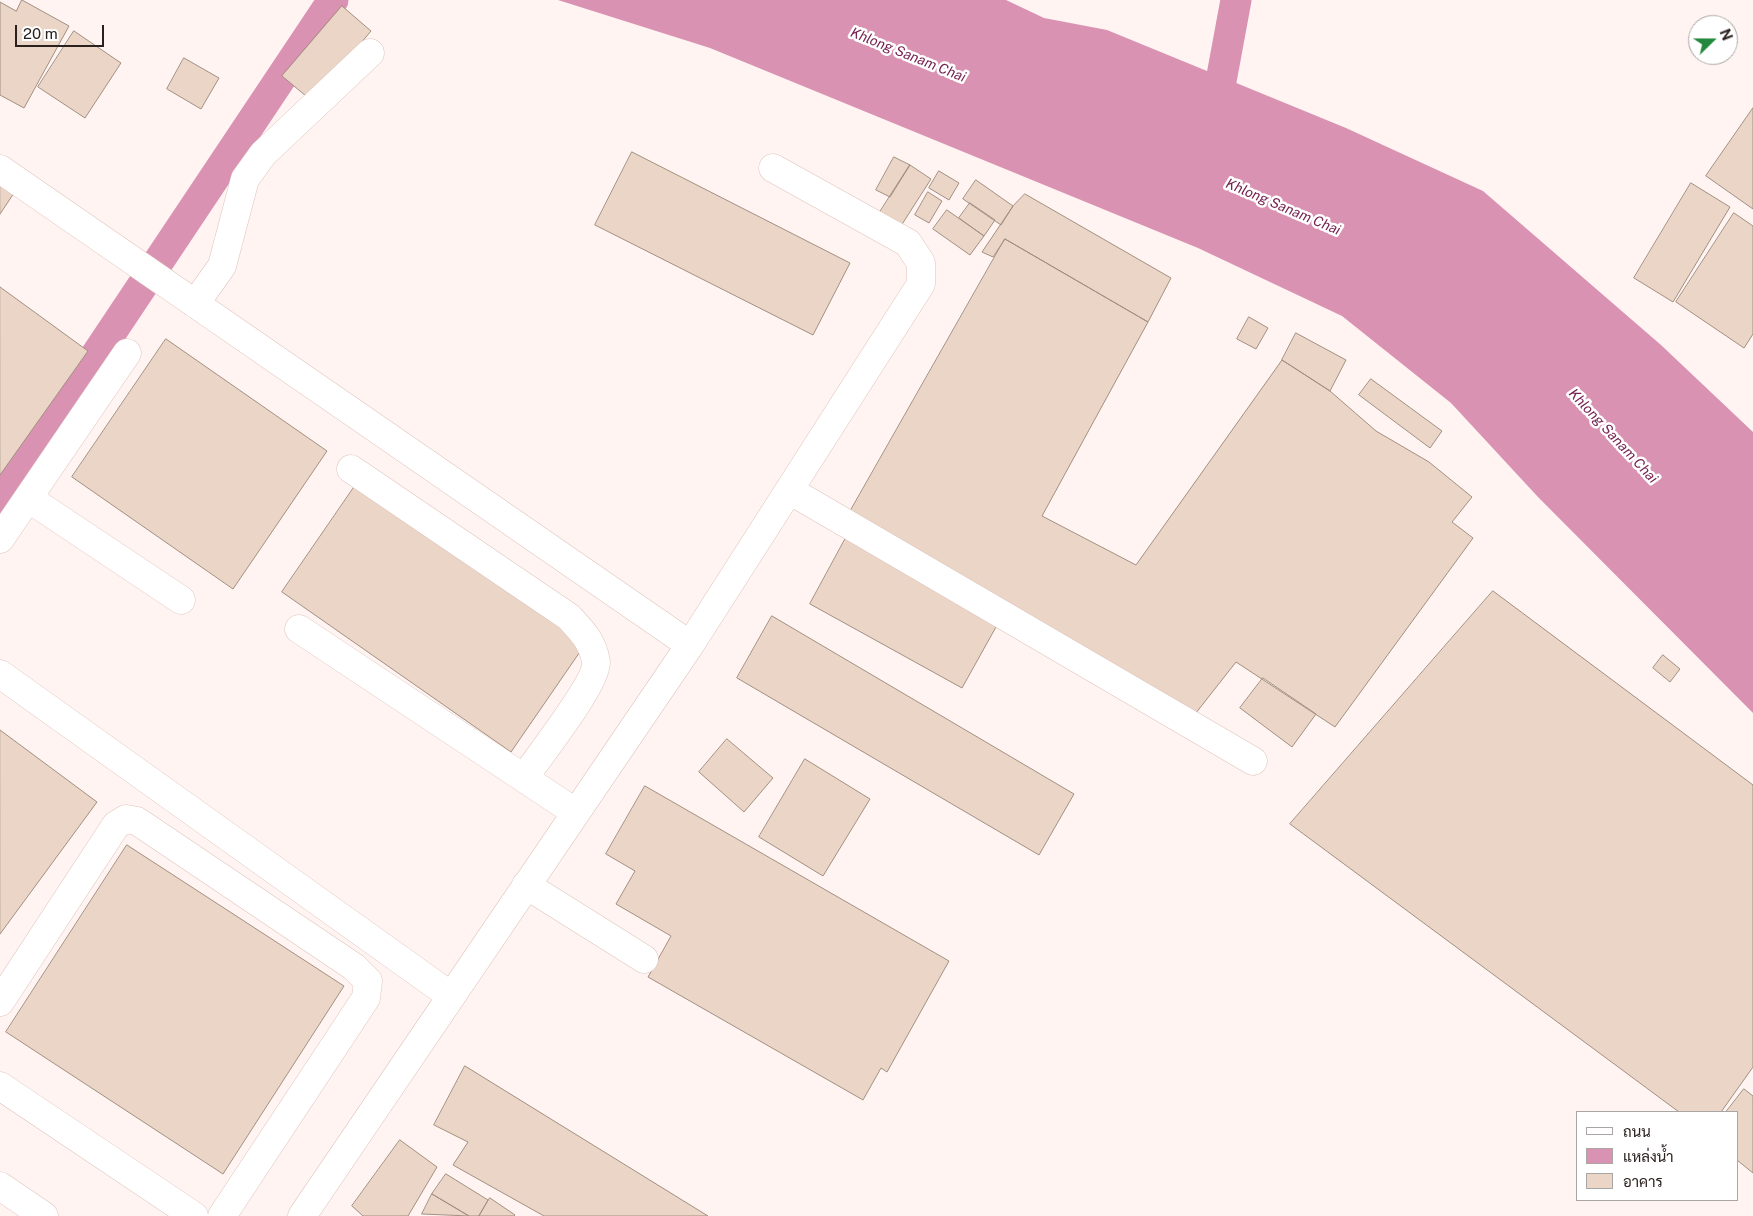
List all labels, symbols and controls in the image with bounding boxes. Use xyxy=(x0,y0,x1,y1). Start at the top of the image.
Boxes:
scale bar xyxy=(18,15,106,47)
north arrow xyxy=(1688,15,1738,65)
water label: Khlong Sanam Chai xyxy=(848,24,968,86)
text: 20 m xyxy=(23,25,58,42)
text: N xyxy=(1717,27,1735,43)
water label: Khlong Sanam Chai xyxy=(1223,175,1343,239)
water label: Khlong Sanam Chai xyxy=(1565,385,1661,487)
legend xyxy=(1576,1111,1738,1201)
text: ถนน xyxy=(1623,1123,1651,1140)
text: แหล่งน้ำ xyxy=(1623,1148,1674,1165)
text: อาคาร xyxy=(1623,1173,1663,1190)

